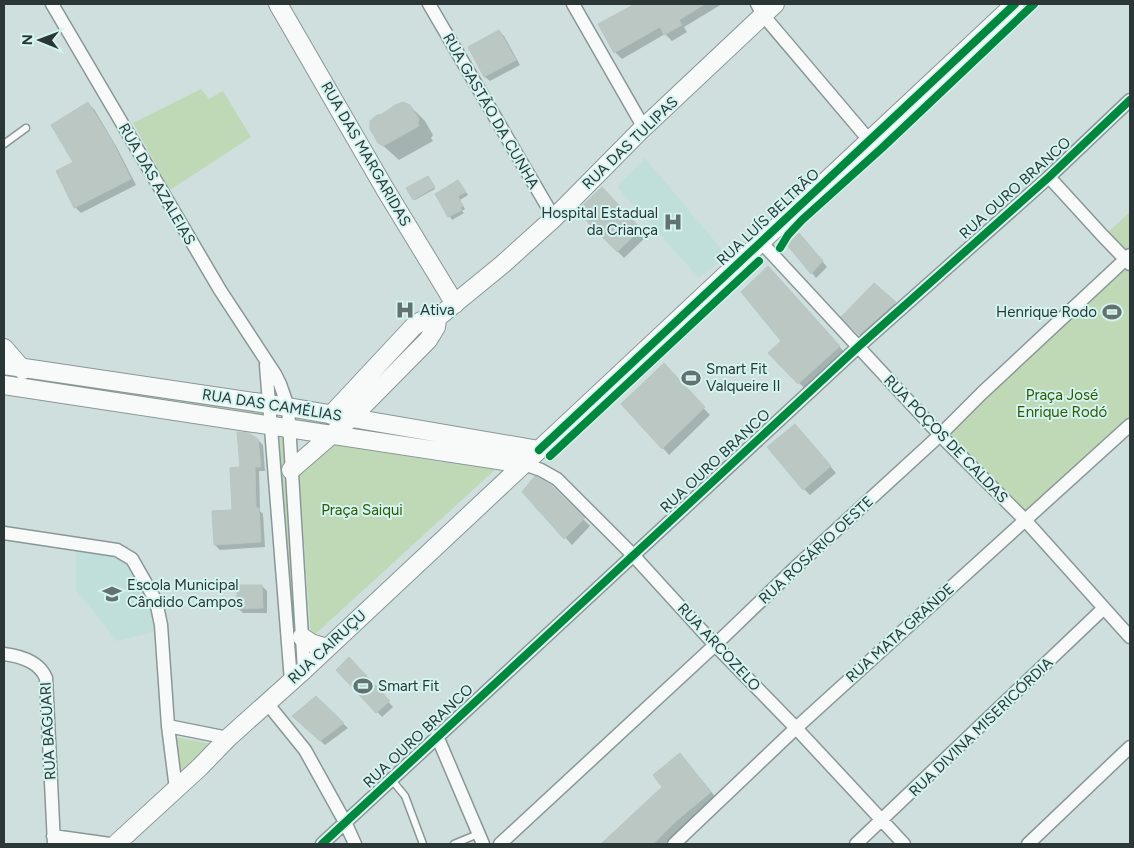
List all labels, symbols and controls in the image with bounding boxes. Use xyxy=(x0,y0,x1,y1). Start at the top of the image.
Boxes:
north arrow xyxy=(15,15,65,65)
street label: RUA GASTÃO DA CUNHA xyxy=(439,30,543,192)
text: N xyxy=(19,34,36,45)
street label: RUA DAS MARGARIDAS xyxy=(317,78,415,230)
street label: RUA DAS TULIPAS xyxy=(578,93,682,193)
street label: RUA DAS AZALEIAS xyxy=(115,120,199,248)
street label: RUA OURO BRANCO xyxy=(956,133,1074,243)
street label: RUA LUÍS BELTRÃO xyxy=(713,165,823,269)
place label: Hospital Estadual da Criança xyxy=(541,204,658,239)
hospital icon: Hospital Estadual da Criança xyxy=(662,211,684,233)
hospital icon: Ativa xyxy=(394,299,416,321)
place label: Ativa xyxy=(420,301,455,319)
sports icon: Henrique Rodo xyxy=(1101,301,1123,323)
place label: Henrique Rodo xyxy=(996,303,1097,321)
place label: Smart Fit Valqueire II xyxy=(706,360,781,395)
sports icon: Smart Fit Valqueire II xyxy=(680,367,702,389)
street label: RUA POÇOS DE CALDAS xyxy=(880,371,1012,507)
street label: RUA DAS CAMÉLIAS xyxy=(201,385,343,425)
park label: Praça José Enrique Rodó xyxy=(1017,386,1107,421)
street label: RUA OURO BRANCO xyxy=(656,405,774,517)
street label: RUA ROSÁRIO OESTE xyxy=(755,492,877,608)
park label: Praça Saiqui xyxy=(321,501,403,519)
place label: Escola Municipal Cândido Campos xyxy=(127,576,243,611)
street label: RUA MATA GRANDE xyxy=(842,580,958,686)
school or university icon: Escola Municipal Cândido Campos xyxy=(101,583,123,605)
street label: RUA ARCOZELO xyxy=(674,599,764,695)
street label: RUA CAIRUÇU xyxy=(284,606,370,688)
street label: RUA DIVINA MISERICÓRDIA xyxy=(905,654,1057,800)
sports icon: Smart Fit xyxy=(352,675,374,697)
place label: Smart Fit xyxy=(378,677,440,695)
street label: RUA OURO BRANCO xyxy=(359,680,477,792)
street label: RUA BAGUARI xyxy=(36,681,60,781)

